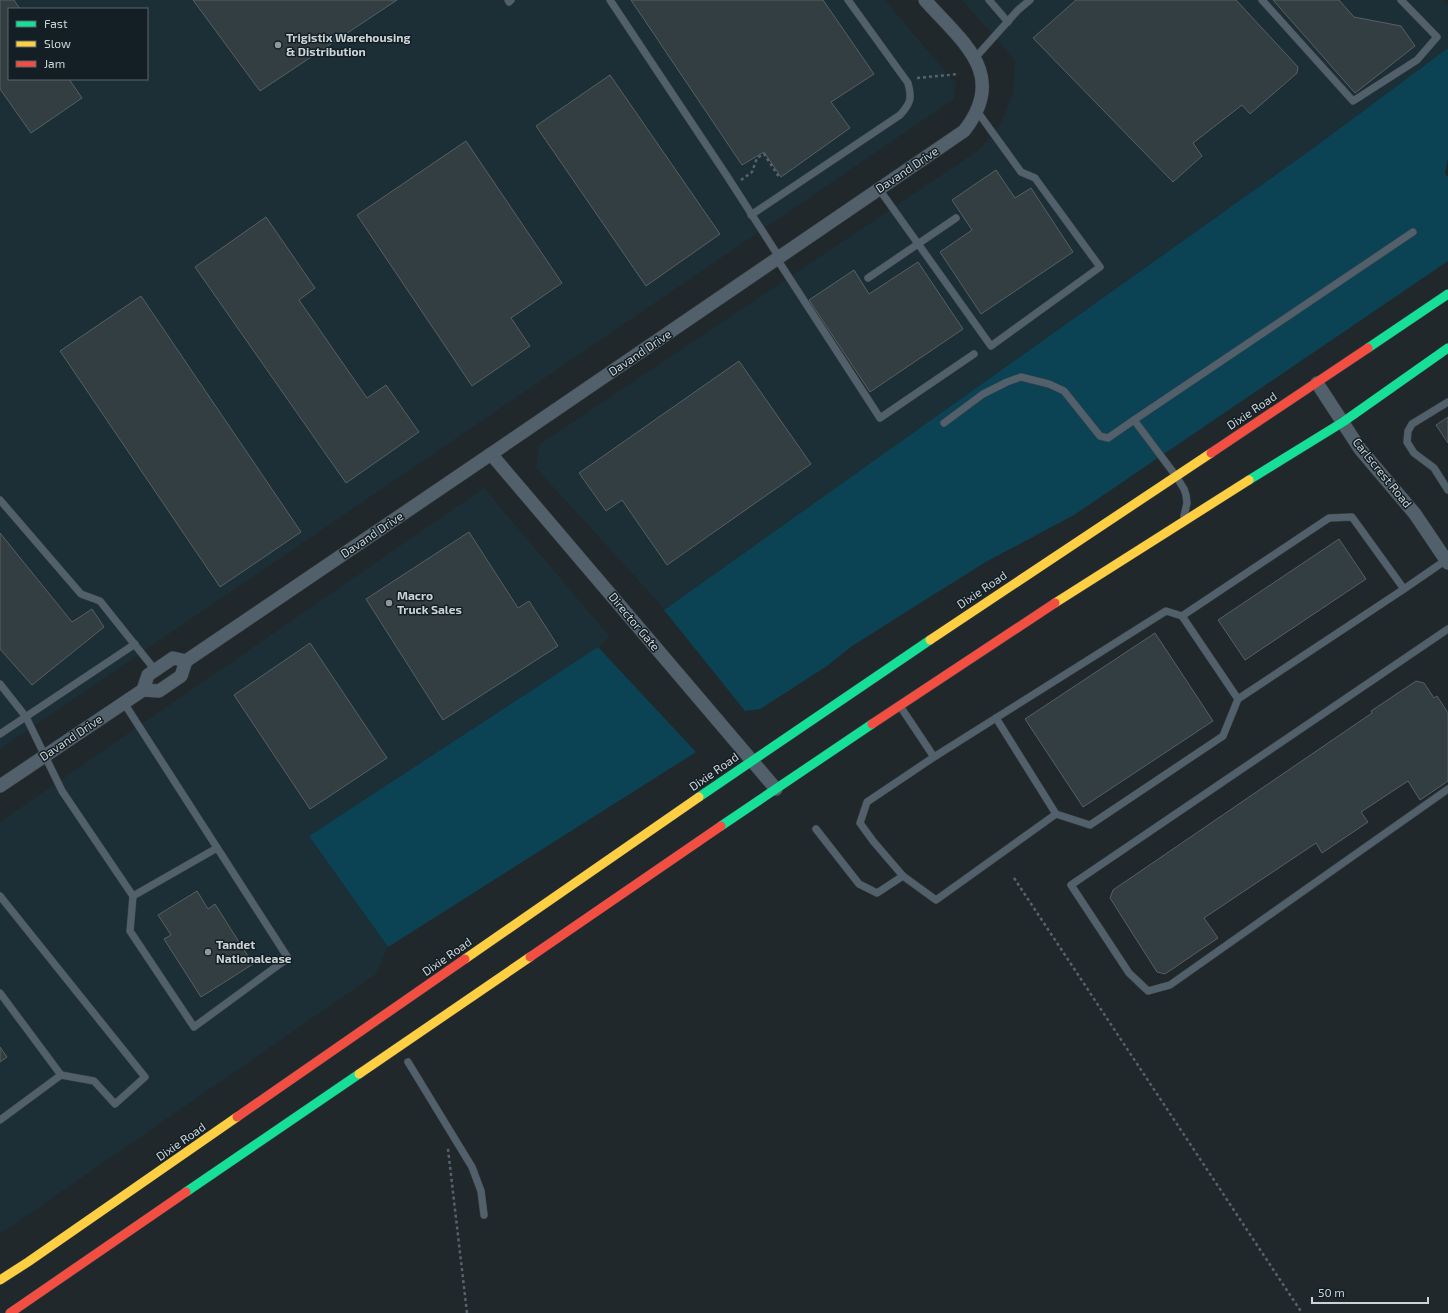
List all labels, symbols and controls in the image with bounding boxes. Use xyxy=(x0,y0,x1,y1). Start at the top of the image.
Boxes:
legend xyxy=(8,8,148,80)
text: Fast xyxy=(44,16,68,30)
place label: Trigistix Warehousing & Distribution xyxy=(286,30,410,58)
text: Slow xyxy=(44,36,71,50)
marker: Trigistix Warehousing & Distribution xyxy=(273,40,283,50)
text: Jam xyxy=(44,56,65,70)
street label: Davand Drive xyxy=(872,143,940,195)
street label: Davand Drive xyxy=(605,326,673,378)
street label: Dixie Road xyxy=(1224,388,1279,432)
street label: Carlscrest Road xyxy=(1350,435,1415,510)
street label: Davand Drive xyxy=(337,508,405,560)
street label: Dixie Road xyxy=(954,567,1009,611)
place label: Macro Truck Sales xyxy=(397,588,462,616)
street label: Director Gate xyxy=(606,589,663,653)
marker: Macro Truck Sales xyxy=(384,598,394,608)
street label: Davand Drive xyxy=(36,711,104,763)
street label: Dixie Road xyxy=(686,749,741,793)
street label: Dixie Road xyxy=(419,934,474,978)
place label: Tandet Nationalease xyxy=(216,937,292,965)
marker: Tandet Nationalease xyxy=(203,947,213,957)
street label: Dixie Road xyxy=(153,1119,208,1163)
scale bar xyxy=(1312,1279,1428,1305)
text: 50 m xyxy=(1318,1285,1345,1299)

